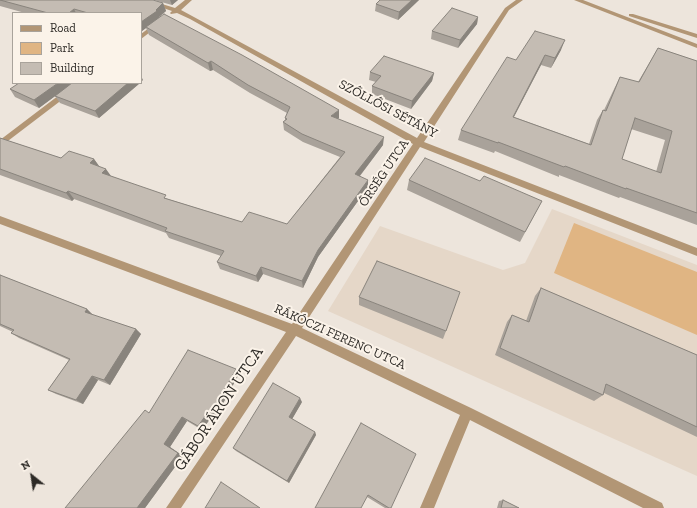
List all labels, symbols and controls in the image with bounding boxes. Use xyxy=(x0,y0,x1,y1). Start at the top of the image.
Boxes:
legend xyxy=(12,12,142,84)
text: Road xyxy=(50,21,76,35)
text: Park xyxy=(50,41,74,55)
text: Building xyxy=(50,61,94,75)
street label: SZŐLLŐSI SÉTÁNY xyxy=(336,76,440,142)
street label: ŐRSÉG UTCA xyxy=(356,136,412,210)
street label: RÁKÓCZI FERENC UTCA xyxy=(272,301,408,373)
street label: GÁBOR ÁRON UTCA xyxy=(171,344,267,474)
north arrow xyxy=(12,456,52,496)
text: N xyxy=(19,457,33,473)

